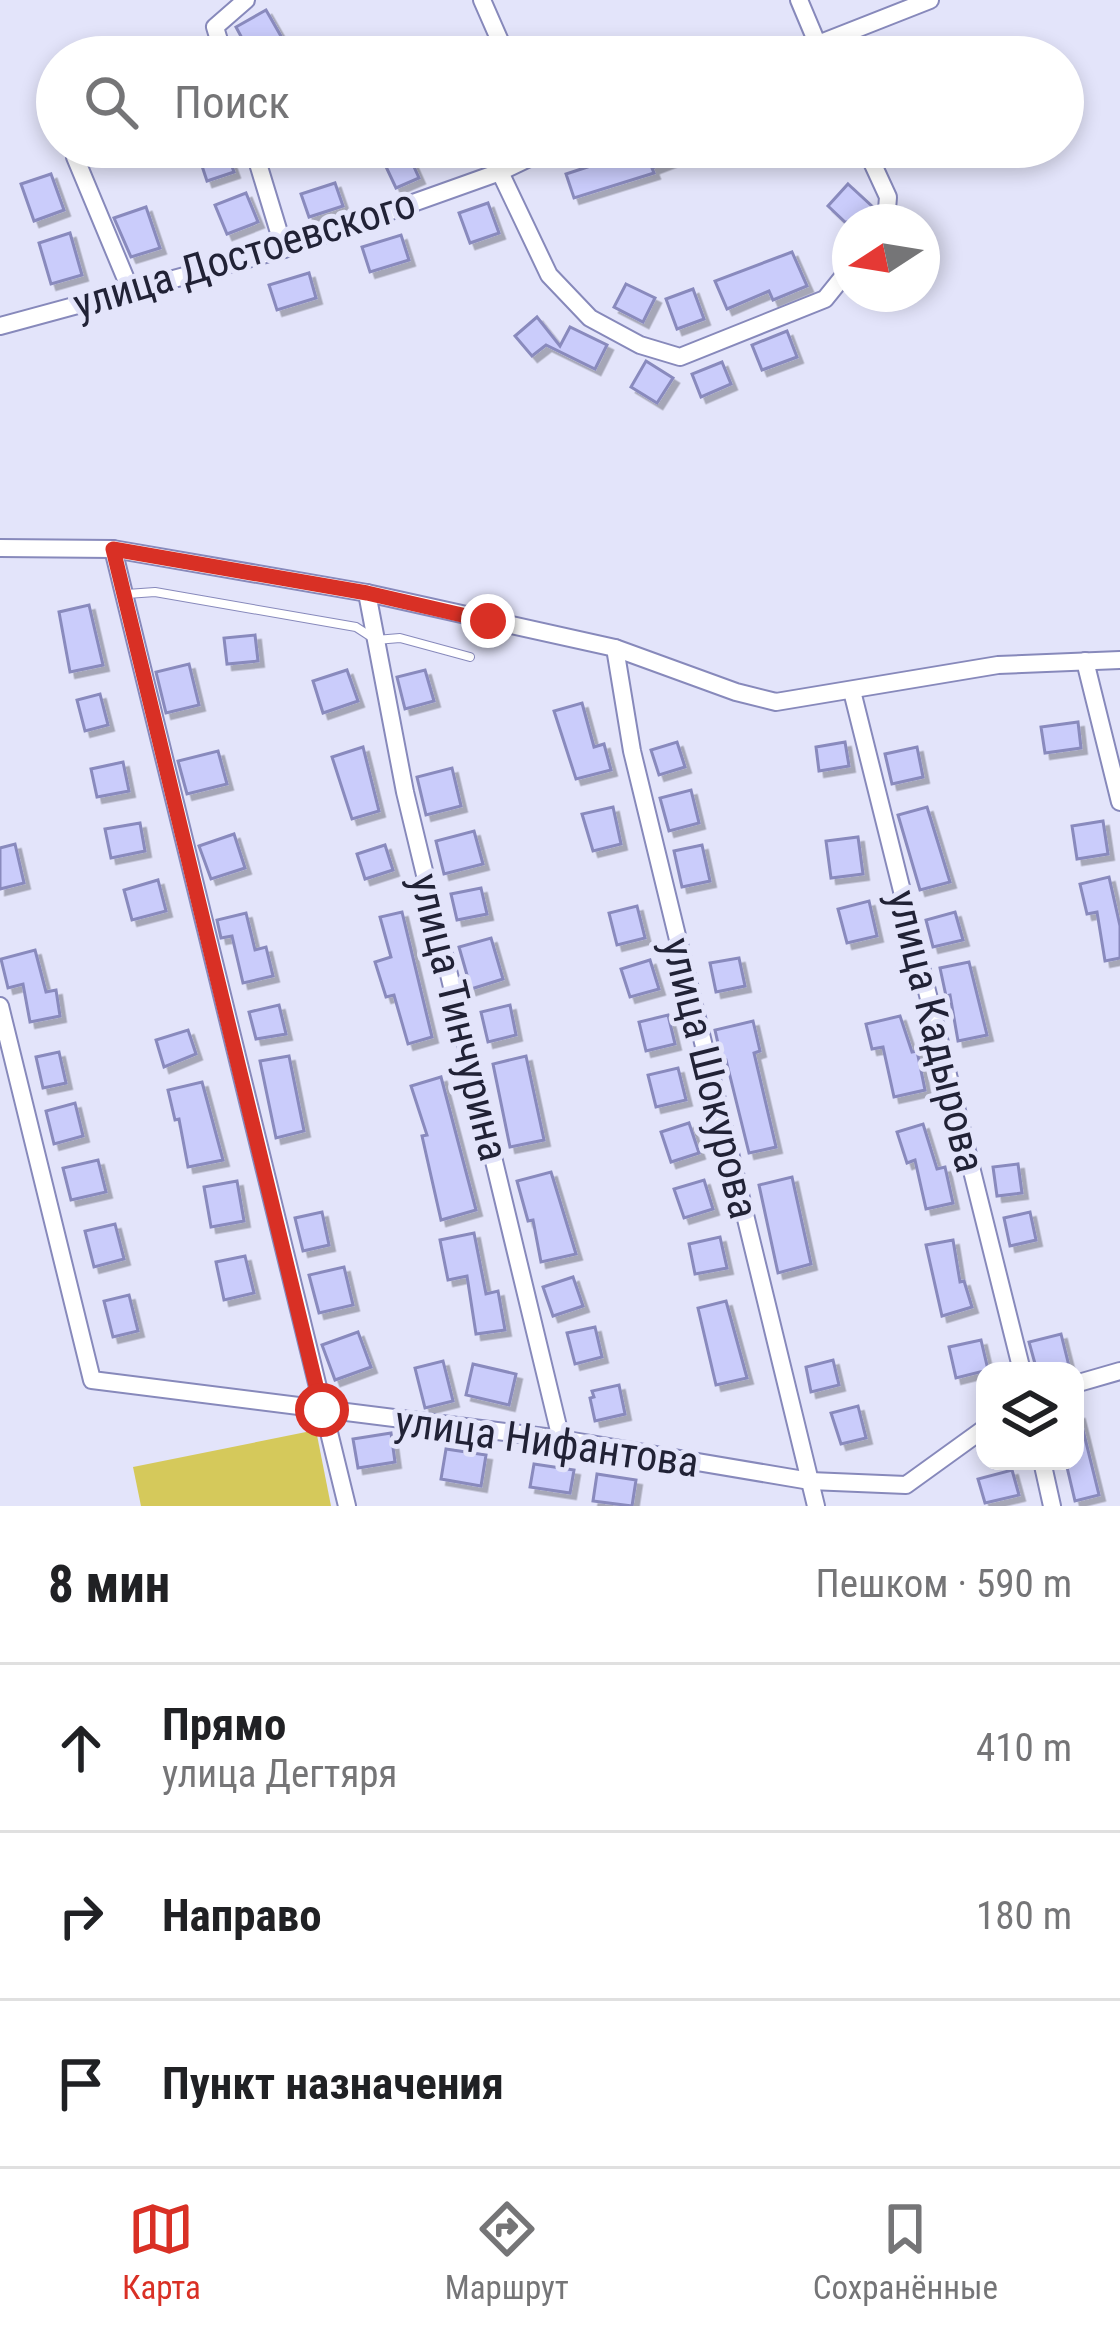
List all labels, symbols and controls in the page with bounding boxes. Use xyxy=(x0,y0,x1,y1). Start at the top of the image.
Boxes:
search box xyxy=(36,36,1084,168)
icon: search xyxy=(78,69,144,135)
text: Поиск xyxy=(174,76,290,129)
street label: улица Достоевского xyxy=(67,178,421,329)
north arrow xyxy=(832,204,940,312)
route end xyxy=(461,594,515,648)
street label: улица Тинчурина xyxy=(400,869,519,1166)
street label: улица Кадырова xyxy=(878,885,995,1177)
street label: улица Шокурова xyxy=(652,933,769,1223)
map controls xyxy=(976,1362,1084,1470)
button: layers xyxy=(976,1362,1084,1470)
route start xyxy=(295,1383,349,1437)
street label: улица Нифантова xyxy=(392,1396,702,1487)
text: 8 мин xyxy=(48,1555,170,1614)
text: Пешком · 590 m xyxy=(815,1561,1072,1607)
text: Прямо xyxy=(162,1698,286,1751)
icon: ahead xyxy=(48,1715,114,1781)
text: 410 m xyxy=(976,1725,1072,1771)
text: улица Дегтяря xyxy=(162,1751,397,1797)
icon: right xyxy=(48,1883,114,1949)
text: Направо xyxy=(162,1889,322,1942)
text: 180 m xyxy=(976,1893,1072,1939)
icon: arrive xyxy=(48,2051,114,2117)
text: Пункт назначения xyxy=(162,2057,504,2110)
tab: Карта xyxy=(122,2196,201,2307)
tab: Маршрут xyxy=(445,2196,569,2307)
tab: Сохранённые xyxy=(813,2196,998,2307)

